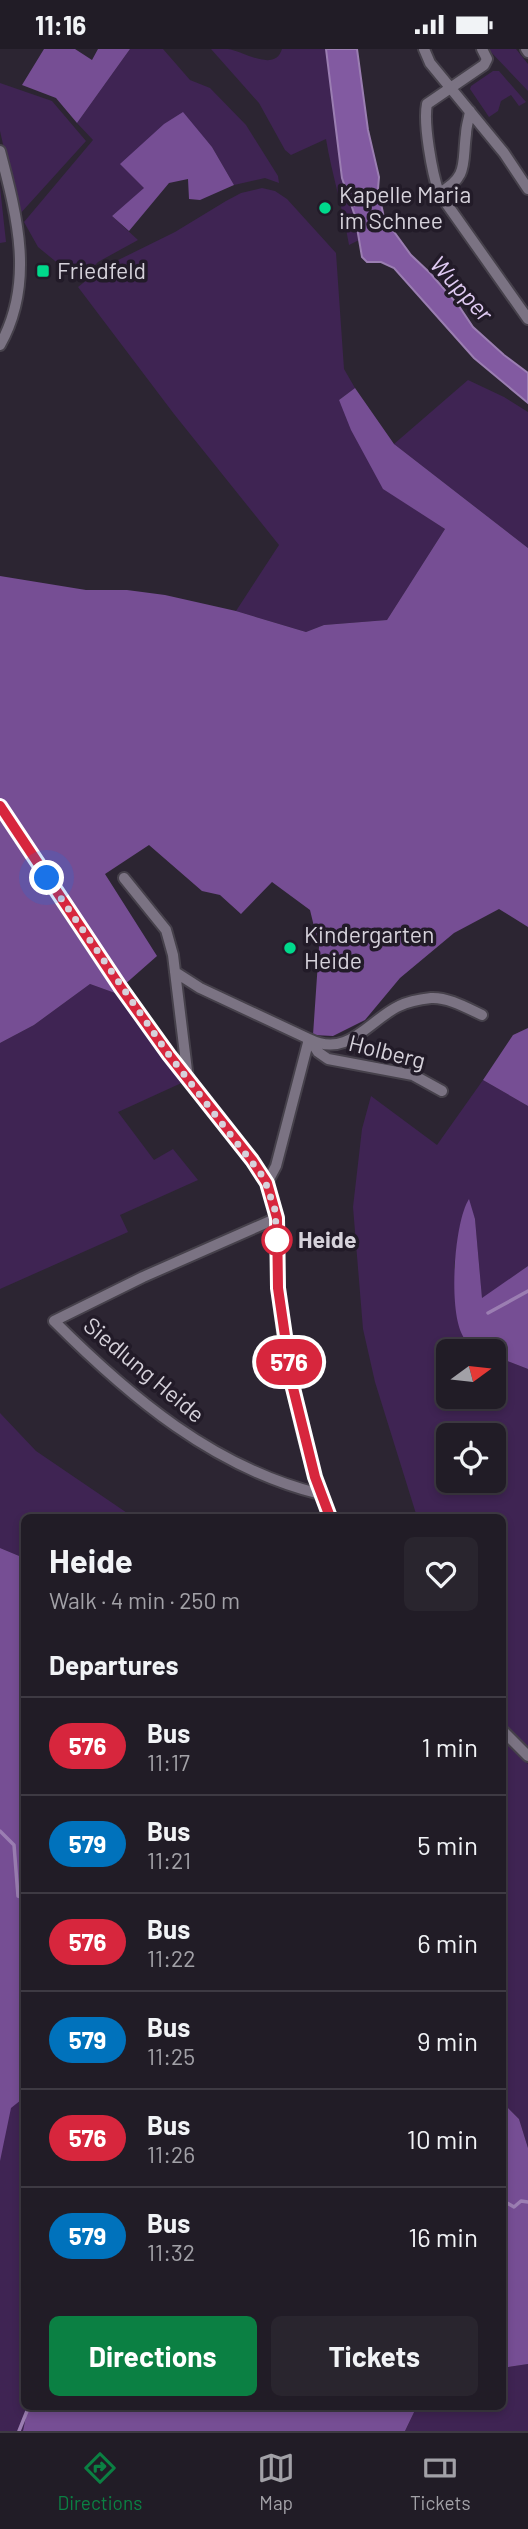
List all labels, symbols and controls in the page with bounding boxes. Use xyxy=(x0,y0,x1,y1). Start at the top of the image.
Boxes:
text: 11:16 xyxy=(35,9,86,40)
place label: Kapelle Maria im Schnee xyxy=(339,180,471,234)
marker: Kapelle Maria im Schnee xyxy=(317,200,333,216)
water label: Wupper xyxy=(424,249,501,328)
place label: Friedfeld xyxy=(57,256,146,284)
marker: Friedfeld xyxy=(35,263,51,279)
your location xyxy=(29,860,64,895)
place label: Kindergarten Heide xyxy=(304,920,435,974)
marker: Kindergarten Heide xyxy=(282,940,298,956)
street label: Holberg xyxy=(346,1028,428,1074)
marker: Heide xyxy=(262,1225,292,1255)
place label: Heide xyxy=(298,1225,356,1253)
street label: Siedlung Heide xyxy=(79,1311,211,1428)
line badge: 576 xyxy=(249,1339,329,1385)
north arrow xyxy=(436,1339,506,1409)
map controls xyxy=(436,1339,506,1493)
text: 576 xyxy=(270,1347,308,1376)
button: locate xyxy=(436,1423,506,1493)
button: heart xyxy=(404,1537,478,1611)
text: Heide xyxy=(49,1540,133,1580)
text: Walk · 4 min · 250 m xyxy=(49,1586,240,1614)
text: Departures xyxy=(49,1649,179,1680)
text: Bus xyxy=(147,1717,190,1748)
text: 576 xyxy=(69,1731,106,1760)
text: 1 min xyxy=(422,1731,478,1762)
text: 11:17 xyxy=(147,1748,190,1776)
text: Bus xyxy=(147,1815,190,1846)
text: 579 xyxy=(69,1829,106,1858)
text: 5 min xyxy=(417,1829,478,1860)
text: 11:21 xyxy=(147,1846,191,1874)
text: Bus xyxy=(147,1913,190,1944)
text: 576 xyxy=(69,1927,106,1956)
text: 6 min xyxy=(417,1927,478,1958)
text: 11:22 xyxy=(147,1944,196,1972)
text: Bus xyxy=(147,2011,190,2042)
text: 579 xyxy=(69,2025,106,2054)
text: 9 min xyxy=(417,2025,478,2056)
text: 11:25 xyxy=(147,2042,195,2070)
text: Bus xyxy=(147,2109,190,2140)
text: 576 xyxy=(69,2123,106,2152)
text: 10 min xyxy=(407,2123,478,2154)
text: 11:26 xyxy=(147,2140,195,2168)
text: Bus xyxy=(147,2207,190,2238)
text: 579 xyxy=(69,2221,106,2250)
text: 16 min xyxy=(408,2221,478,2252)
text: 11:32 xyxy=(147,2238,195,2266)
button: Directions xyxy=(49,2316,257,2396)
button: Tickets xyxy=(271,2316,478,2396)
tab: Directions xyxy=(57,2449,142,2514)
tab: Map xyxy=(257,2449,295,2514)
tab: Tickets xyxy=(410,2449,471,2514)

